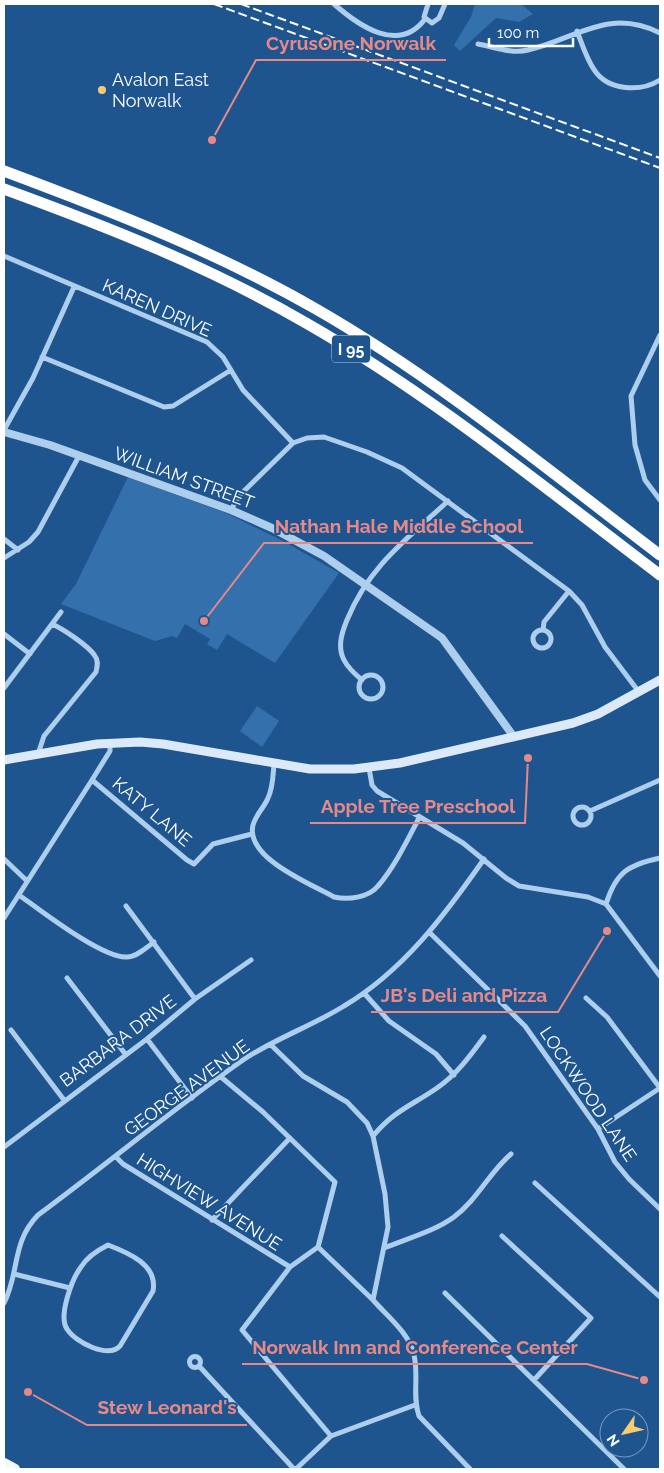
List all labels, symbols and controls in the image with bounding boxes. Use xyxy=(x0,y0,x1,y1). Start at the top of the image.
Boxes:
scale bar xyxy=(489,15,573,47)
text: 100 m xyxy=(497,24,539,42)
callout: CyrusOne Norwalk xyxy=(256,26,446,60)
text: CyrusOne Norwalk xyxy=(266,32,436,54)
place label: Avalon East Norwalk xyxy=(112,69,209,111)
marker: Avalon East Norwalk xyxy=(96,84,108,96)
street label: KAREN DRIVE xyxy=(99,274,215,341)
road number: I 95 xyxy=(332,336,370,362)
street label: WILLIAM STREET xyxy=(111,442,257,513)
callout: Nathan Hale Middle School xyxy=(264,509,533,543)
text: Nathan Hale Middle School xyxy=(275,515,524,537)
street label: KATY LANE xyxy=(109,772,196,851)
callout: Apple Tree Preschool xyxy=(310,789,525,823)
text: Apple Tree Preschool xyxy=(321,795,516,817)
callout: JB's Deli and Pizza xyxy=(371,978,558,1012)
text: JB's Deli and Pizza xyxy=(381,984,547,1006)
street label: BARBARA DRIVE xyxy=(56,990,180,1091)
street label: LOCKWOOD LANE xyxy=(536,1022,641,1165)
street label: GEORGE AVENUE xyxy=(120,1035,253,1140)
street label: HIGHVIEW AVENUE xyxy=(133,1149,285,1255)
callout: Norwalk Inn and Conference Center xyxy=(242,1330,587,1364)
text: Norwalk Inn and Conference Center xyxy=(252,1336,578,1358)
callout: Stew Leonard's xyxy=(87,1391,247,1425)
text: Stew Leonard's xyxy=(97,1396,237,1418)
north arrow xyxy=(599,1408,649,1458)
text: N xyxy=(604,1431,623,1449)

